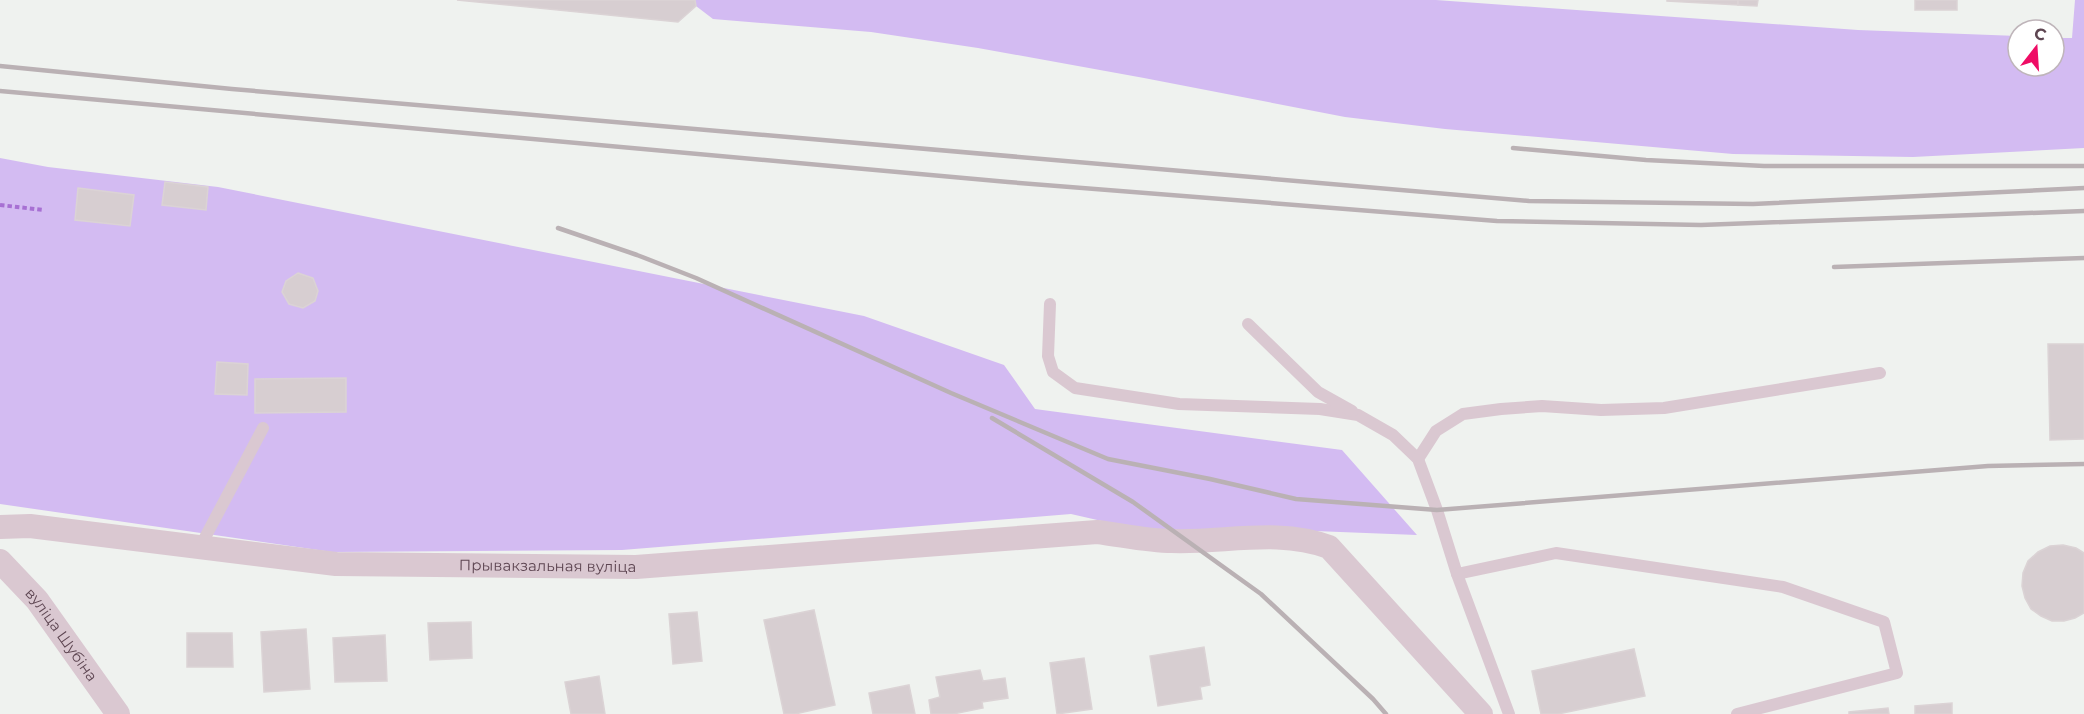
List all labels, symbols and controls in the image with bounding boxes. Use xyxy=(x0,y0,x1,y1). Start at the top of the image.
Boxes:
north arrow xyxy=(2006,18,2066,78)
text: С xyxy=(2032,23,2049,45)
street label: Прывакзальная вуліца xyxy=(459,555,636,576)
street label: вуліца Шубіна xyxy=(21,583,102,685)

